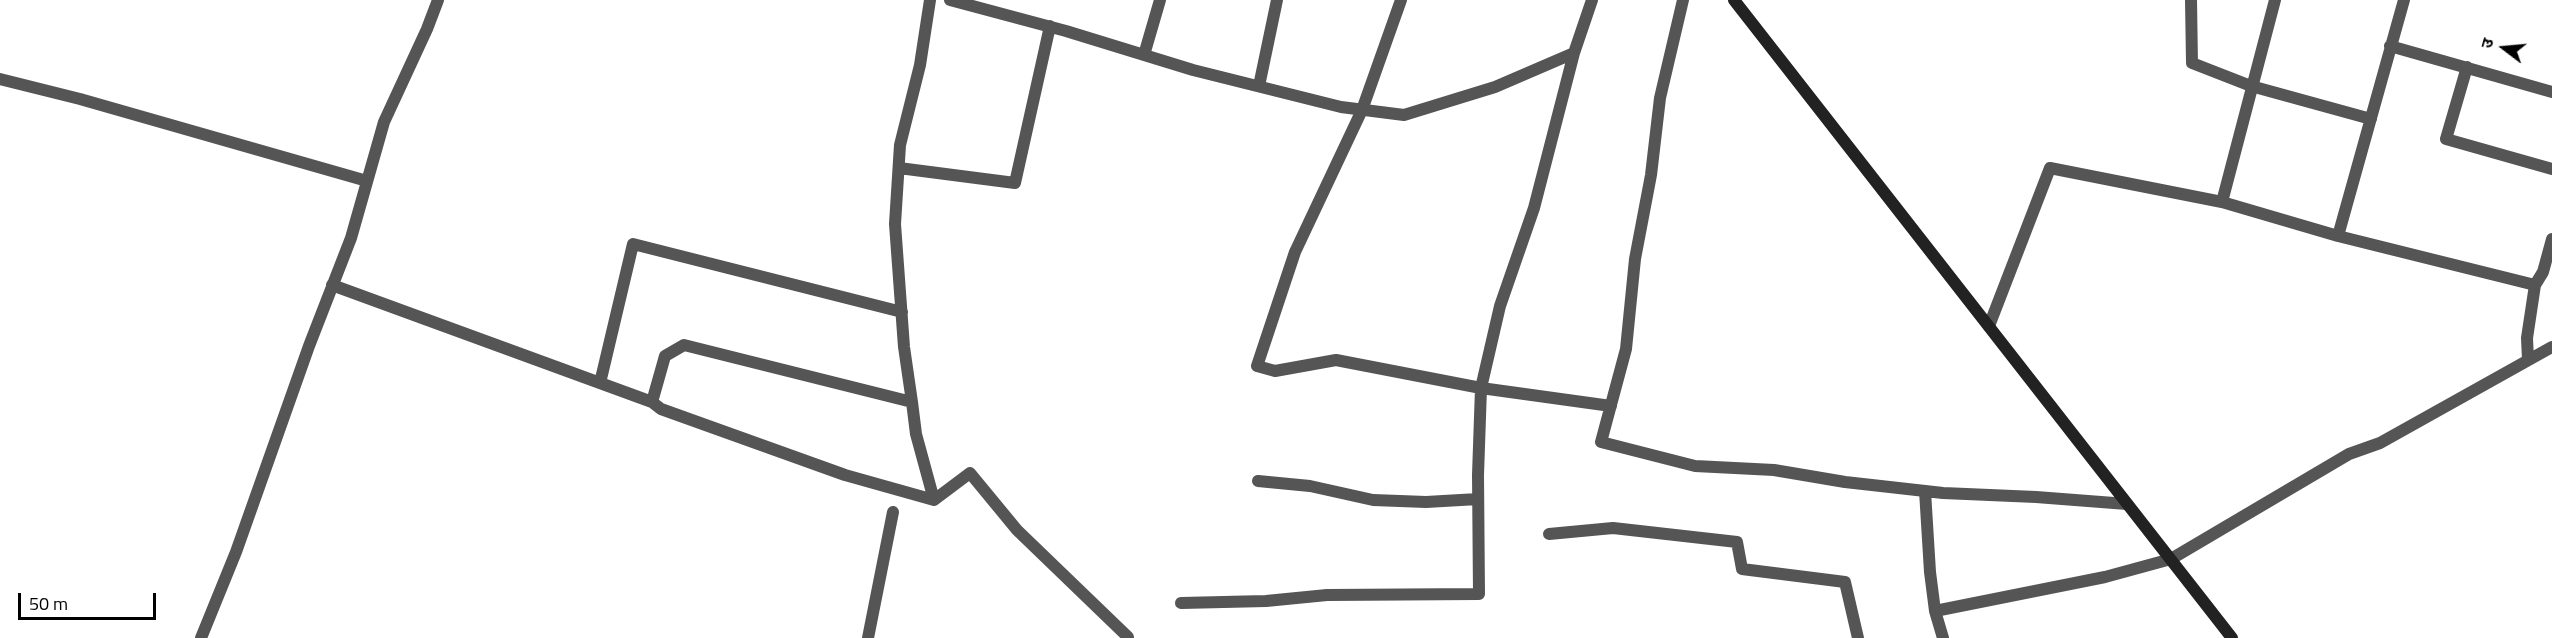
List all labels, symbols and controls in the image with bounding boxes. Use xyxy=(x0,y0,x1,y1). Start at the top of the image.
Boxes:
north arrow xyxy=(2474,18,2534,78)
text: उ xyxy=(2474,35,2500,51)
scale bar xyxy=(21,581,159,619)
text: 50 m xyxy=(29,590,68,617)

